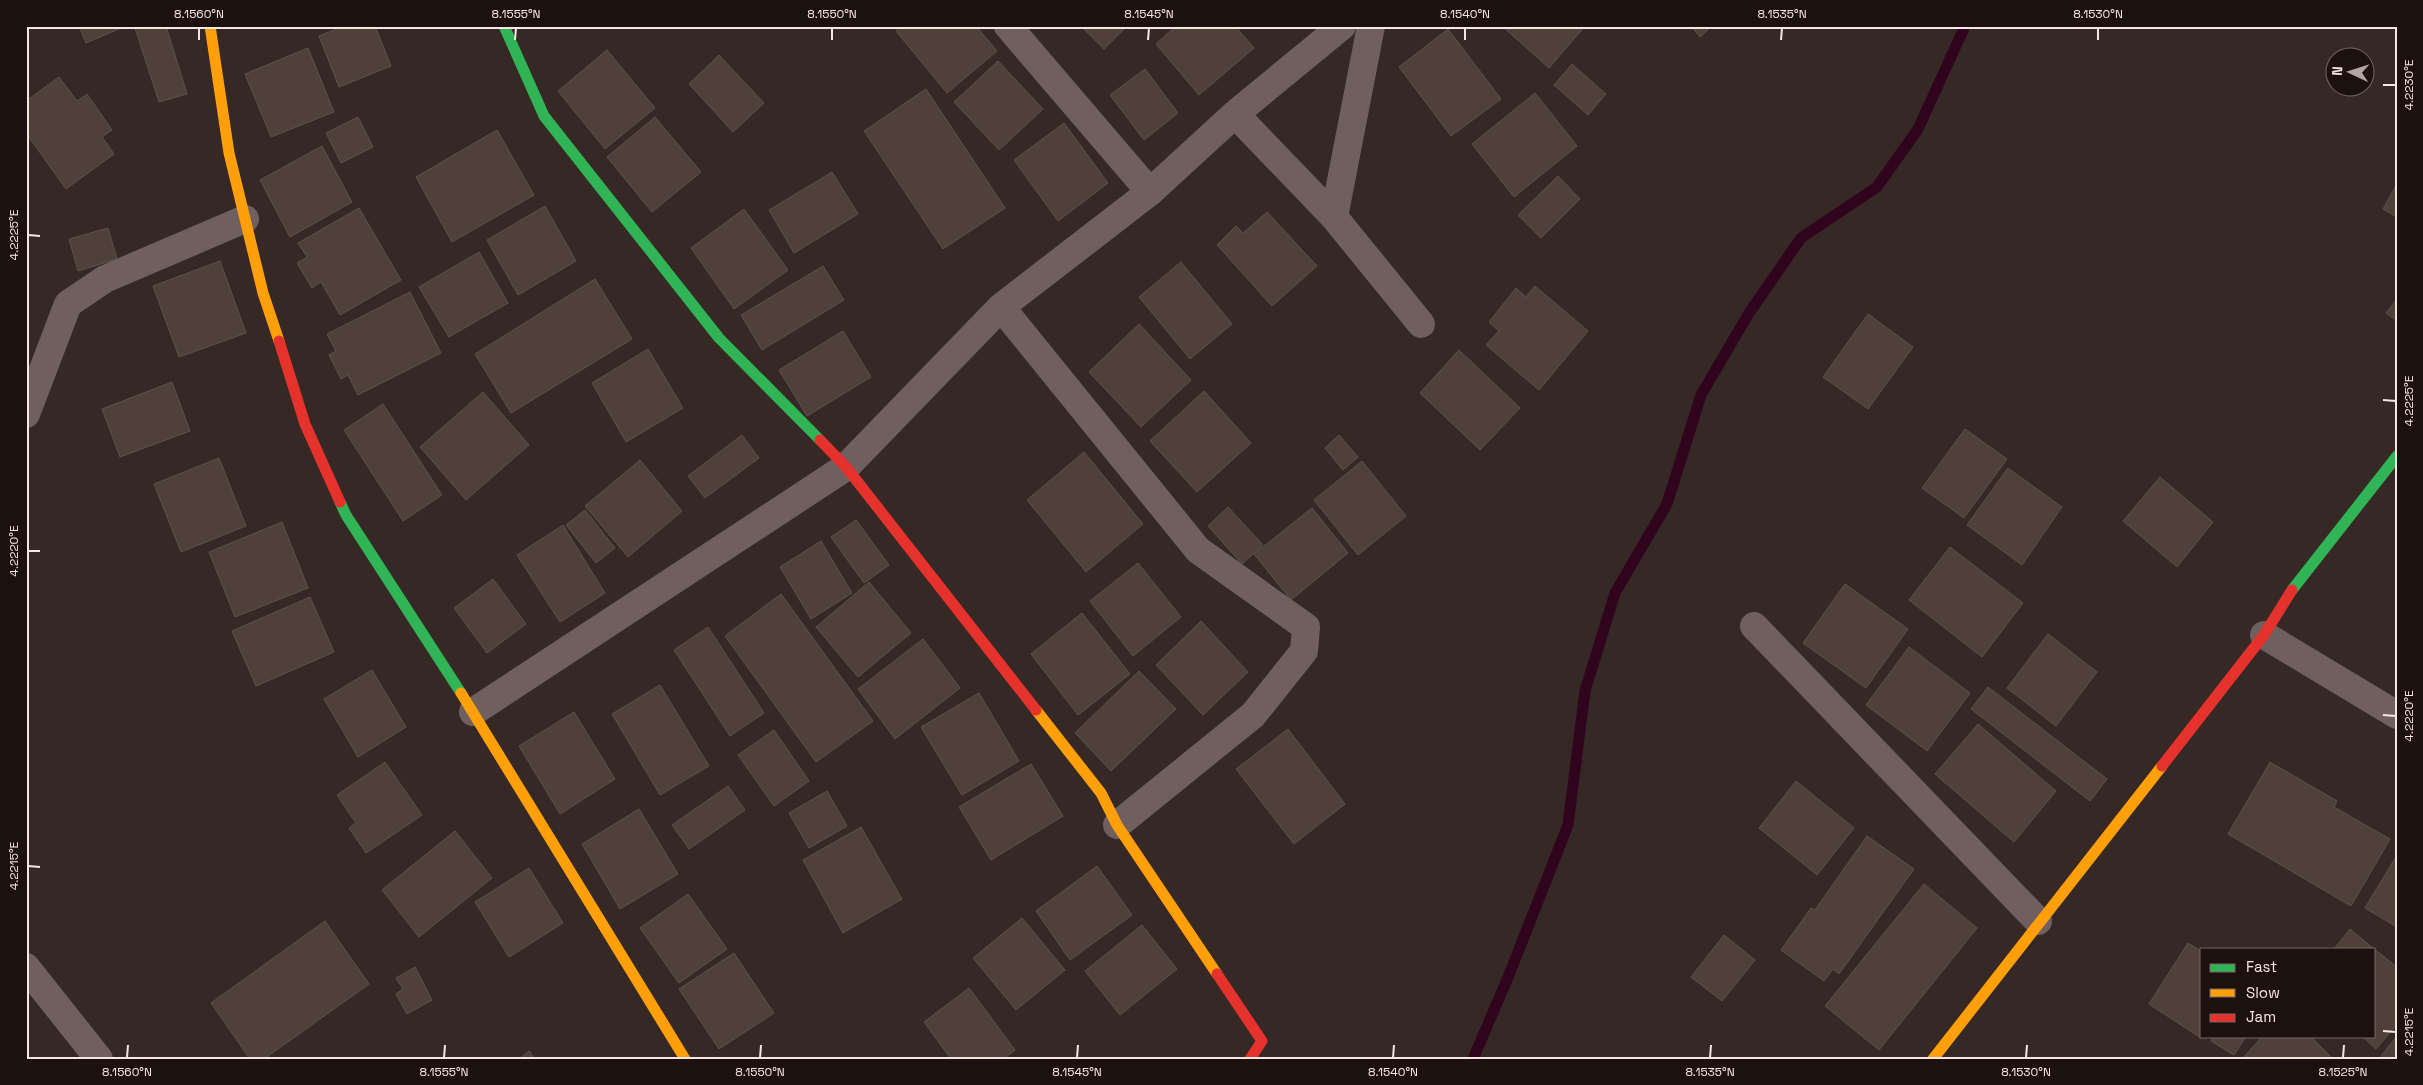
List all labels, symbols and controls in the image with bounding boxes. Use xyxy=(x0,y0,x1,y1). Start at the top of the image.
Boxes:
text: 8.1560°N xyxy=(174,6,224,22)
text: 8.1555°N xyxy=(491,6,541,22)
text: 8.1550°N xyxy=(807,6,857,22)
text: 8.1545°N xyxy=(1124,6,1174,22)
text: 8.1540°N xyxy=(1440,6,1490,22)
text: 8.1535°N xyxy=(1757,6,1807,22)
text: 8.1530°N xyxy=(2073,6,2123,22)
north arrow xyxy=(2326,48,2376,98)
text: 4.2230°E xyxy=(2401,59,2417,111)
text: N xyxy=(2328,66,2346,76)
text: 4.2225°E xyxy=(6,209,22,260)
text: 4.2225°E xyxy=(2401,375,2417,426)
text: 4.2220°E xyxy=(6,525,22,577)
text: 4.2220°E xyxy=(2401,690,2417,742)
text: 4.2215°E xyxy=(6,841,22,890)
legend xyxy=(2200,948,2376,1038)
text: Fast xyxy=(2246,957,2277,976)
text: Slow xyxy=(2246,983,2280,1002)
text: Jam xyxy=(2246,1007,2276,1026)
text: 4.2215°E xyxy=(2401,1007,2417,1056)
text: 8.1560°N xyxy=(102,1064,152,1080)
text: 8.1555°N xyxy=(419,1064,469,1080)
text: 8.1550°N xyxy=(735,1064,785,1080)
text: 8.1545°N xyxy=(1052,1064,1102,1080)
text: 8.1540°N xyxy=(1368,1064,1418,1080)
text: 8.1535°N xyxy=(1685,1064,1735,1080)
text: 8.1530°N xyxy=(2001,1064,2051,1080)
text: 8.1525°N xyxy=(2318,1064,2368,1080)

